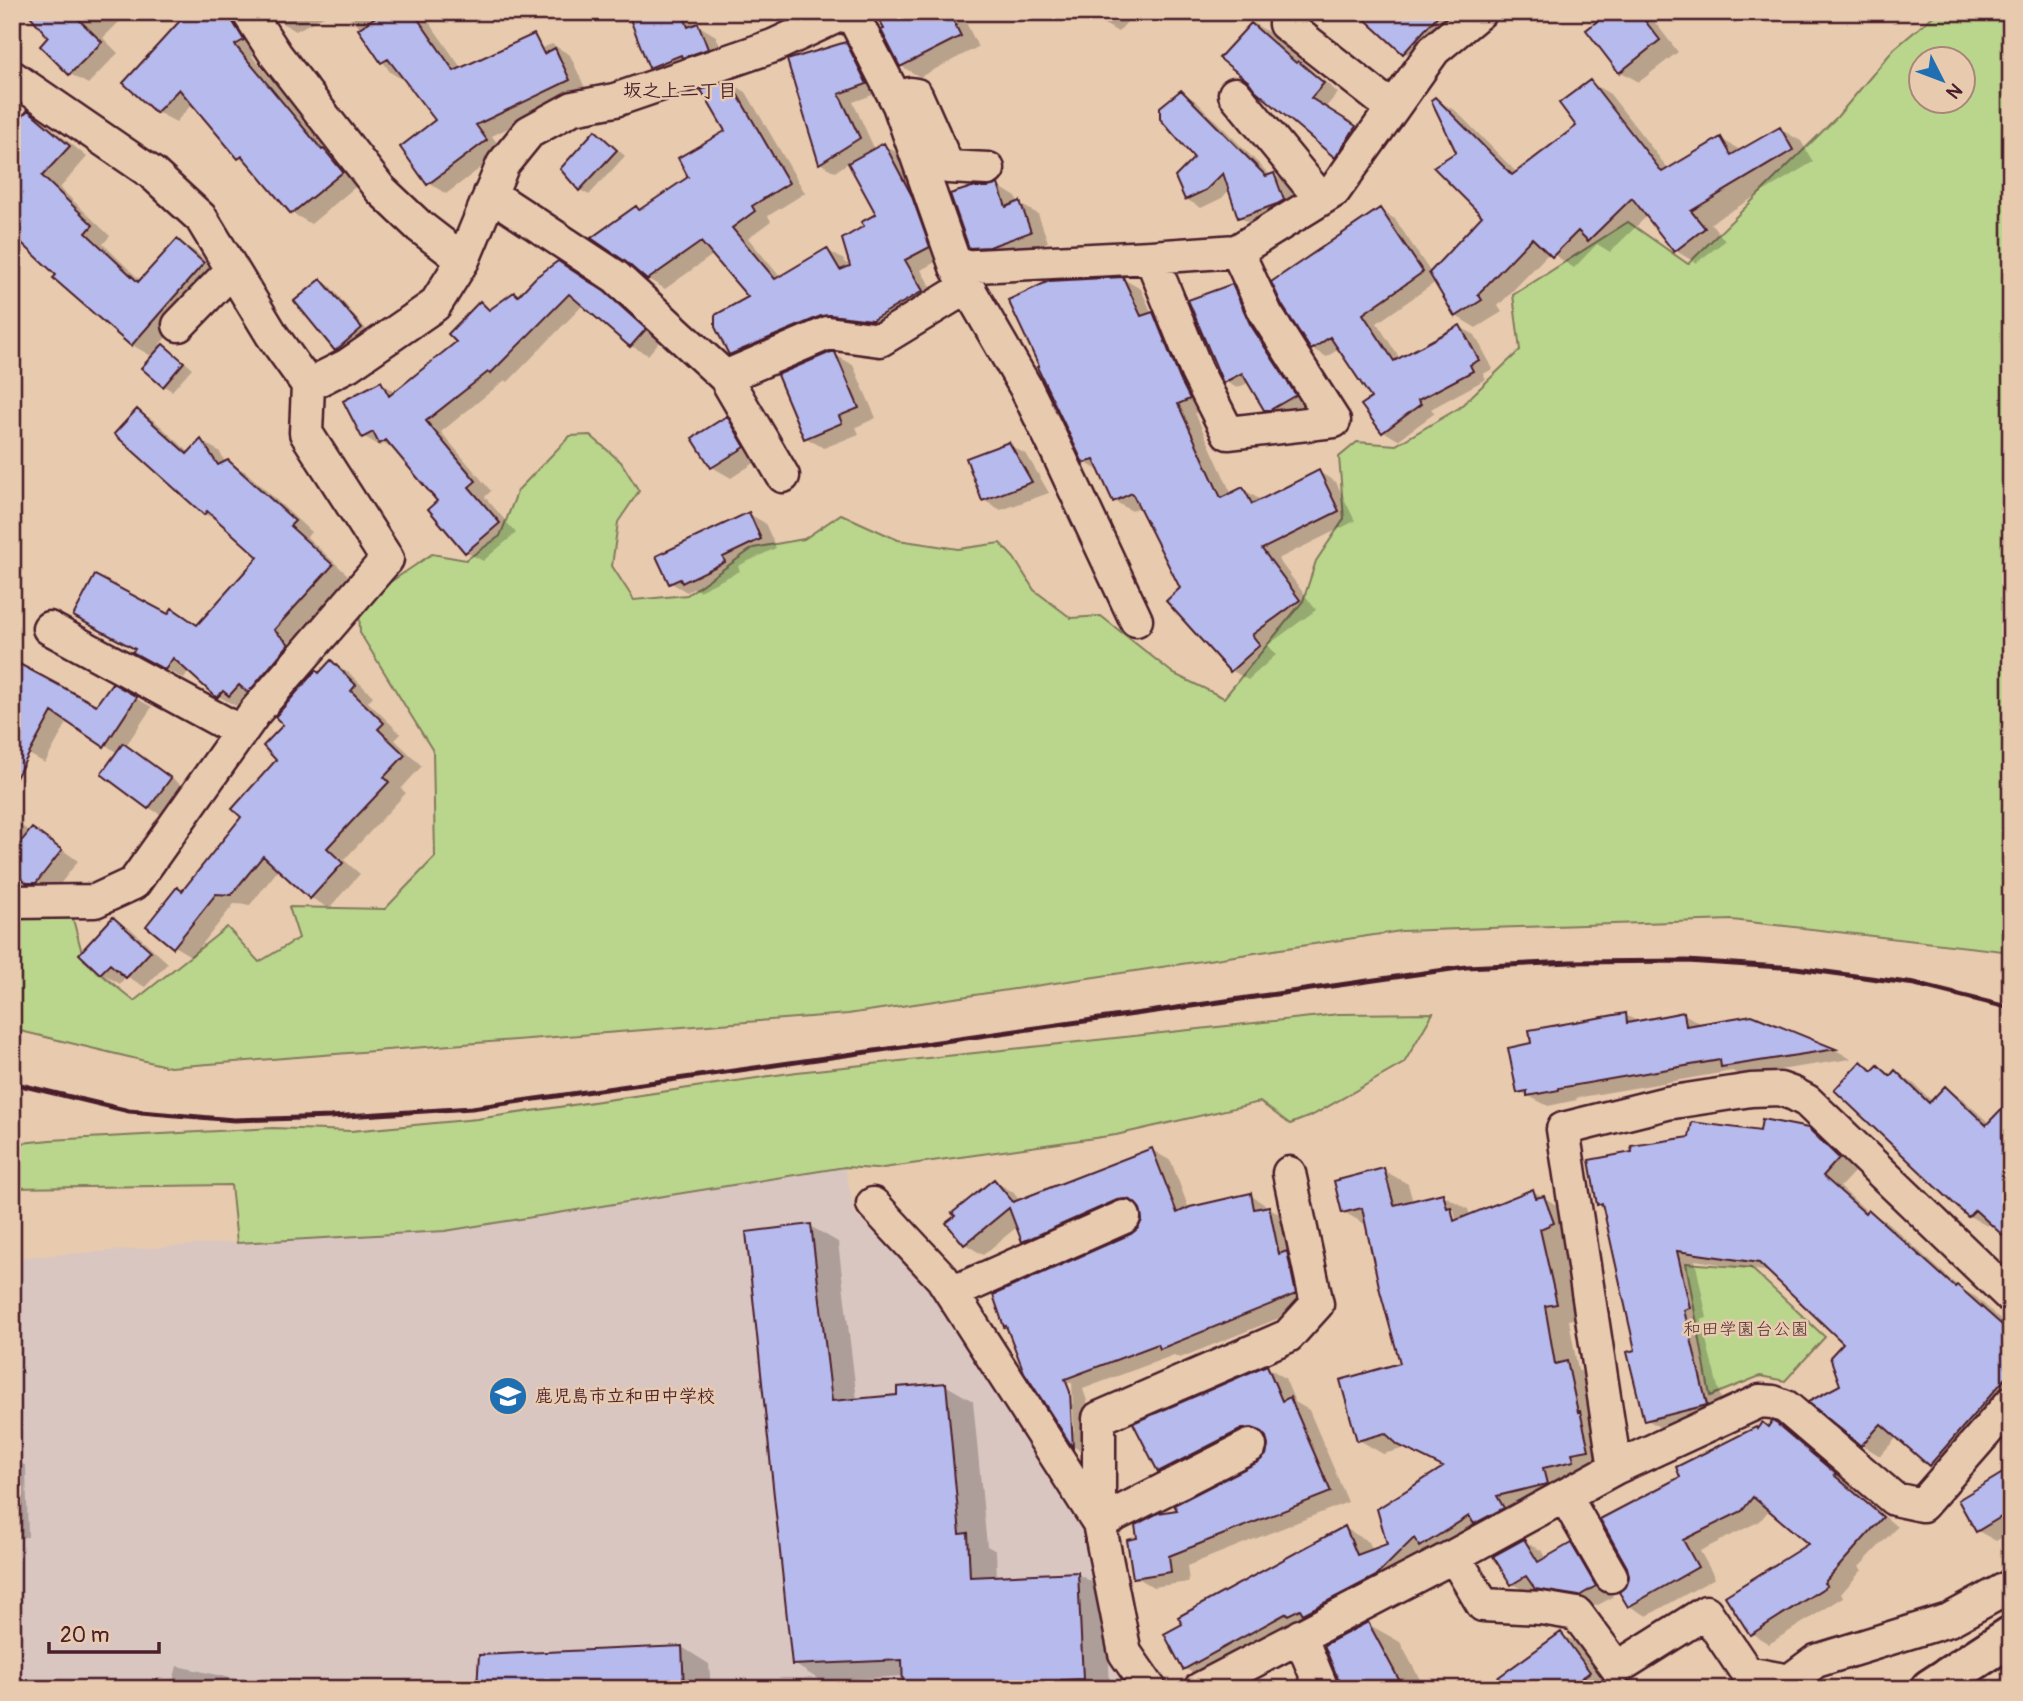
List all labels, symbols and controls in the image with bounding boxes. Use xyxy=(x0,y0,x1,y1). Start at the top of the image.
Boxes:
north arrow xyxy=(1908,46,1978,116)
text: N xyxy=(1941,78,1967,104)
district label: 坂之上二丁目 xyxy=(623,79,737,103)
park label: 和田学園台公園 xyxy=(1683,1318,1809,1341)
school or university icon: 鹿児島市立和田中学校 xyxy=(487,1375,529,1417)
place label: 鹿児島市立和田中学校 xyxy=(535,1385,715,1408)
scale bar xyxy=(49,1610,159,1654)
text: 20 m xyxy=(60,1622,109,1649)

